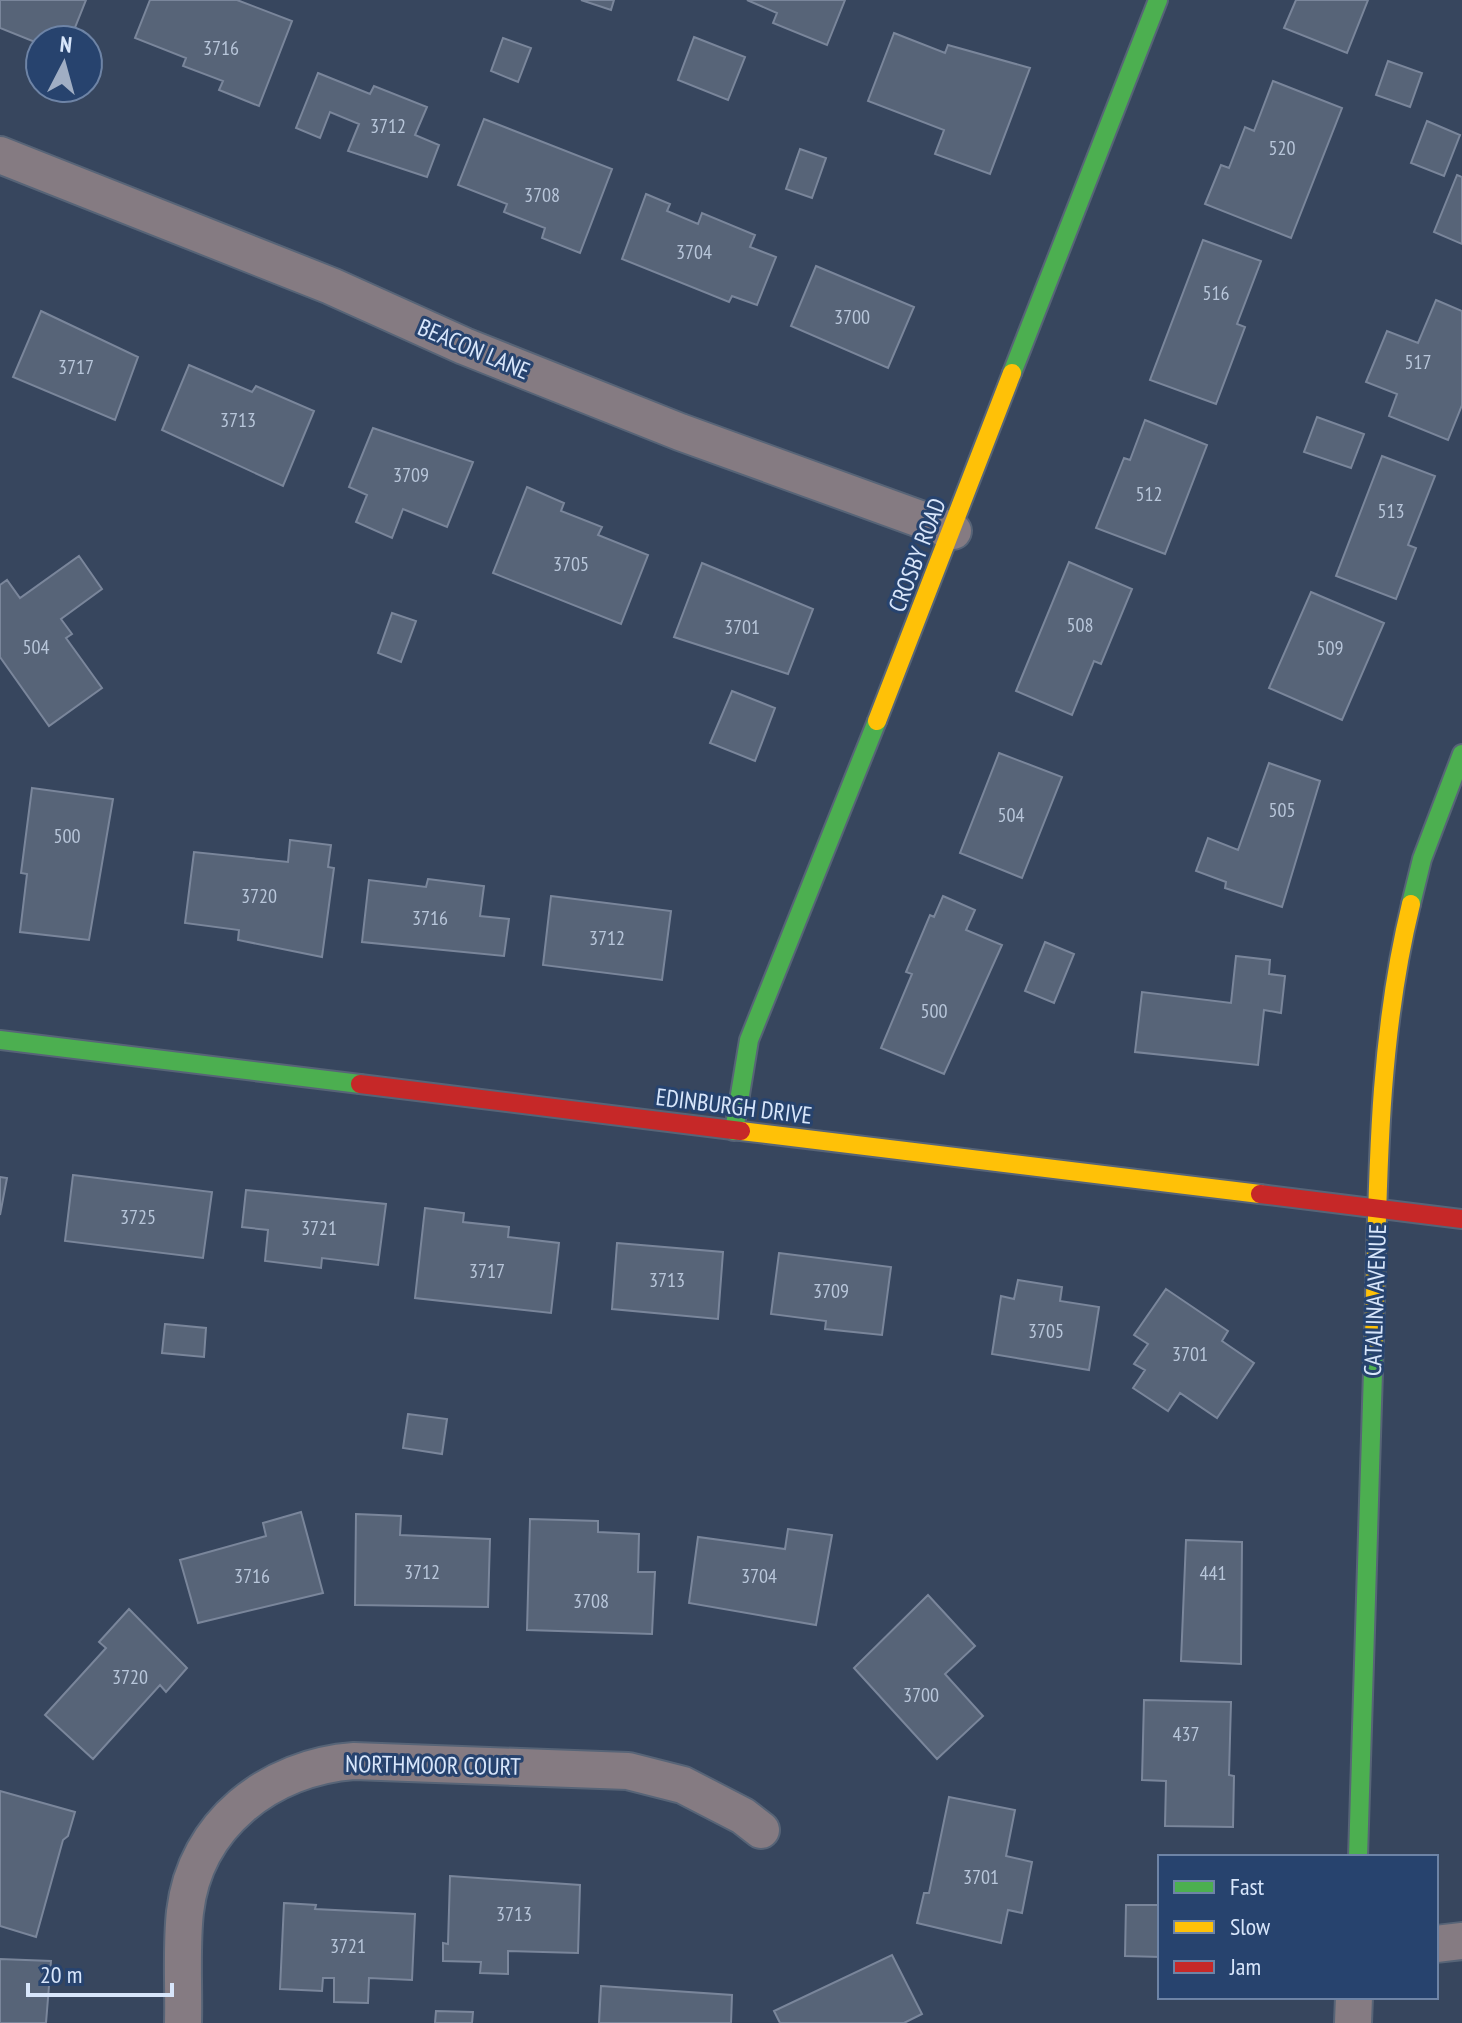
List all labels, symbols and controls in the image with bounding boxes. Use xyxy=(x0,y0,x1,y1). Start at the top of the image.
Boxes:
north arrow xyxy=(24,24,104,104)
text: N xyxy=(59,30,73,59)
house number: 3716 xyxy=(203,35,239,61)
house number: 3712 xyxy=(370,113,406,139)
house number: 520 xyxy=(1269,135,1296,161)
house number: 3708 xyxy=(524,182,560,208)
house number: 3704 xyxy=(676,239,712,265)
house number: 516 xyxy=(1203,280,1230,306)
house number: 3700 xyxy=(834,304,870,330)
street label: BEACON LANE xyxy=(413,312,535,386)
house number: 517 xyxy=(1405,349,1432,375)
house number: 3717 xyxy=(58,354,94,380)
house number: 3713 xyxy=(220,407,256,433)
house number: 3709 xyxy=(393,462,429,488)
house number: 512 xyxy=(1136,481,1163,507)
street label: CROSBY ROAD xyxy=(881,494,953,616)
house number: 513 xyxy=(1378,498,1405,524)
house number: 3705 xyxy=(553,551,589,577)
house number: 508 xyxy=(1067,612,1094,638)
house number: 3701 xyxy=(724,614,760,640)
house number: 504 xyxy=(23,634,50,660)
house number: 509 xyxy=(1317,635,1344,661)
house number: 505 xyxy=(1269,797,1296,823)
house number: 504 xyxy=(998,802,1025,828)
house number: 500 xyxy=(54,823,81,849)
house number: 3720 xyxy=(241,883,277,909)
house number: 3716 xyxy=(412,905,448,931)
house number: 3712 xyxy=(589,925,625,951)
house number: 500 xyxy=(921,998,948,1024)
street label: EDINBURGH DRIVE xyxy=(654,1081,814,1131)
house number: 3725 xyxy=(120,1204,156,1230)
house number: 3721 xyxy=(301,1215,337,1241)
street label: CATALINA AVENUE xyxy=(1357,1223,1393,1377)
house number: 3717 xyxy=(469,1258,505,1284)
house number: 3713 xyxy=(649,1267,685,1293)
house number: 3709 xyxy=(813,1278,849,1304)
house number: 3705 xyxy=(1028,1318,1064,1344)
house number: 3701 xyxy=(1172,1341,1208,1367)
house number: 3712 xyxy=(404,1559,440,1585)
house number: 441 xyxy=(1200,1560,1227,1586)
house number: 3716 xyxy=(234,1563,270,1589)
house number: 3704 xyxy=(741,1563,777,1589)
house number: 3708 xyxy=(573,1588,609,1614)
house number: 3720 xyxy=(112,1664,148,1690)
house number: 3700 xyxy=(903,1682,939,1708)
house number: 437 xyxy=(1173,1721,1200,1747)
street label: NORTHMOOR COURT xyxy=(345,1748,521,1782)
legend xyxy=(1158,1855,1438,1999)
house number: 3701 xyxy=(963,1864,999,1890)
text: Fast xyxy=(1230,1871,1265,1902)
house number: 3713 xyxy=(496,1901,532,1927)
text: Slow xyxy=(1230,1911,1271,1942)
house number: 3721 xyxy=(330,1933,366,1959)
scale bar xyxy=(28,1947,172,1997)
text: Jam xyxy=(1229,1951,1261,1982)
text: 20 m xyxy=(40,1959,82,1990)

